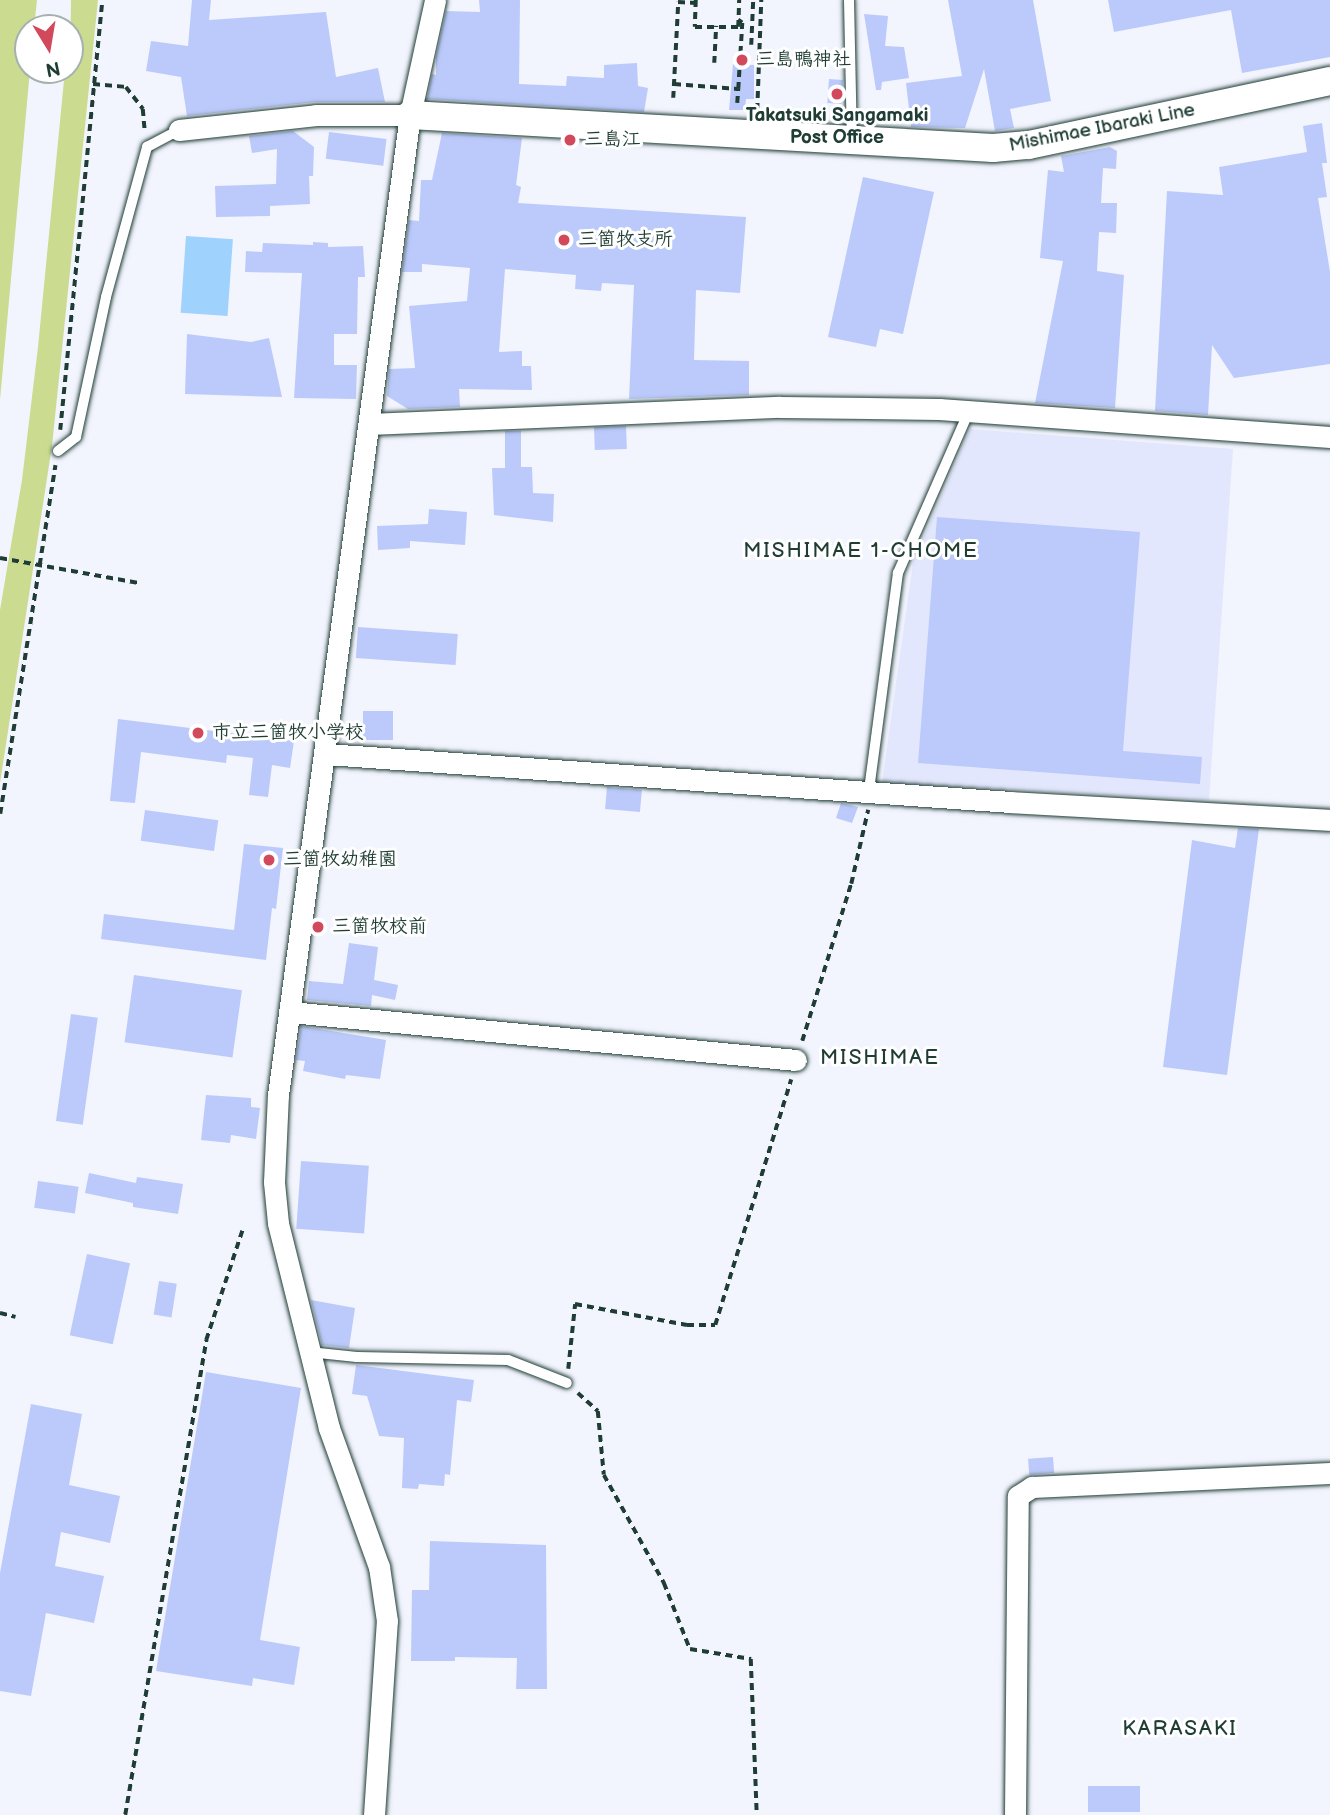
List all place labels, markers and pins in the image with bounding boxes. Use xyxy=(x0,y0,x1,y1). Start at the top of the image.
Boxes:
place label: 三島鴨神社 xyxy=(756,49,851,71)
marker: 三島鴨神社 xyxy=(734,52,750,68)
marker: Takatsuki Sangamaki Post Office xyxy=(829,86,845,102)
place label: Takatsuki Sangamaki Post Office xyxy=(746,105,928,149)
place label: 三島江 xyxy=(584,129,641,151)
marker: 三島江 xyxy=(562,132,578,148)
place label: 三箇牧支所 xyxy=(578,229,673,251)
marker: 三箇牧支所 xyxy=(556,232,572,248)
place label: 市立三箇牧小学校 xyxy=(212,722,364,744)
marker: 市立三箇牧小学校 xyxy=(190,725,206,741)
place label: 三箇牧幼稚園 xyxy=(283,849,397,871)
marker: 三箇牧幼稚園 xyxy=(261,852,277,868)
place label: 三箇牧校前 xyxy=(332,916,427,938)
marker: 三箇牧校前 xyxy=(310,919,326,935)

